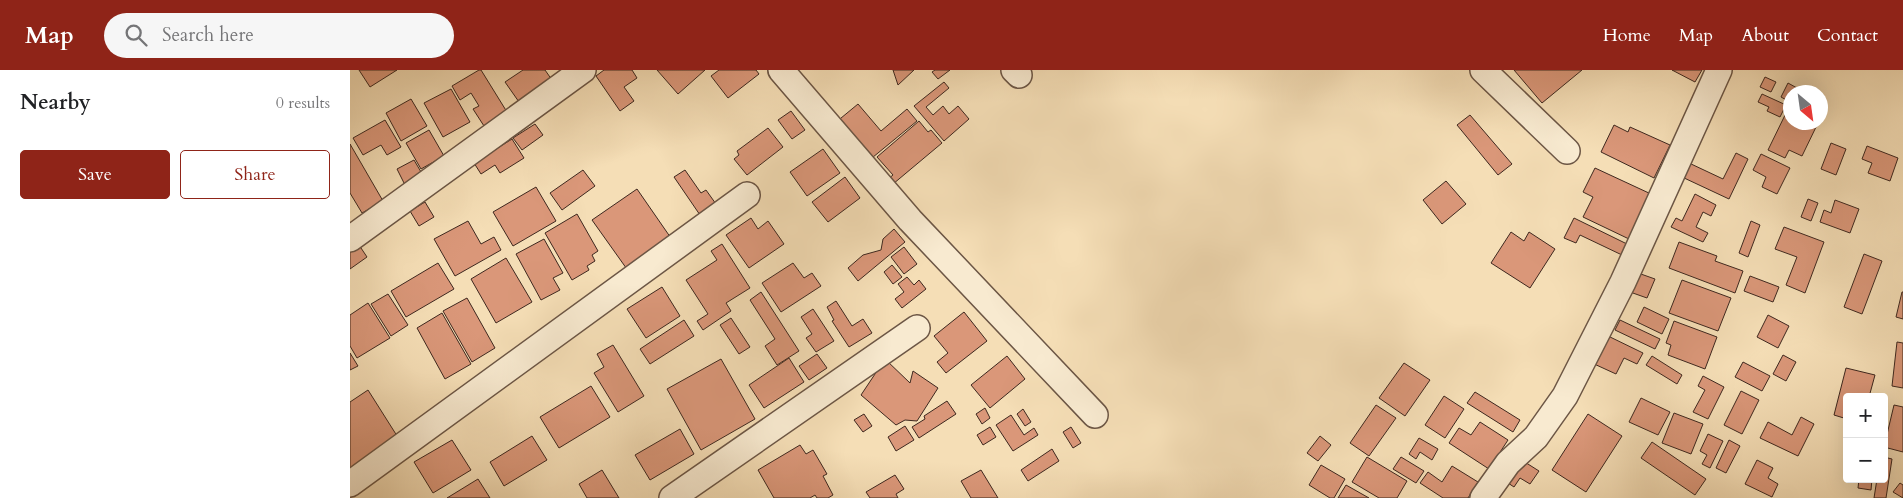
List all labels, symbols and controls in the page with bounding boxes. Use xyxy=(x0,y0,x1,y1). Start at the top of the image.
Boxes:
search box xyxy=(104,13,454,58)
text: Map xyxy=(25,19,74,52)
icon: search xyxy=(122,21,150,49)
text: Search here xyxy=(162,22,254,48)
text: Home xyxy=(1603,23,1651,48)
text: Map xyxy=(1679,23,1713,48)
text: About xyxy=(1741,23,1789,48)
text: Contact xyxy=(1817,23,1878,48)
north arrow xyxy=(1783,85,1828,130)
text: Nearby xyxy=(20,88,91,117)
text: 0 results xyxy=(276,92,330,114)
button: Save xyxy=(20,150,170,199)
button: Share xyxy=(180,150,330,199)
map controls xyxy=(1843,393,1888,483)
button: + xyxy=(1843,393,1888,438)
button: − xyxy=(1843,438,1888,483)

